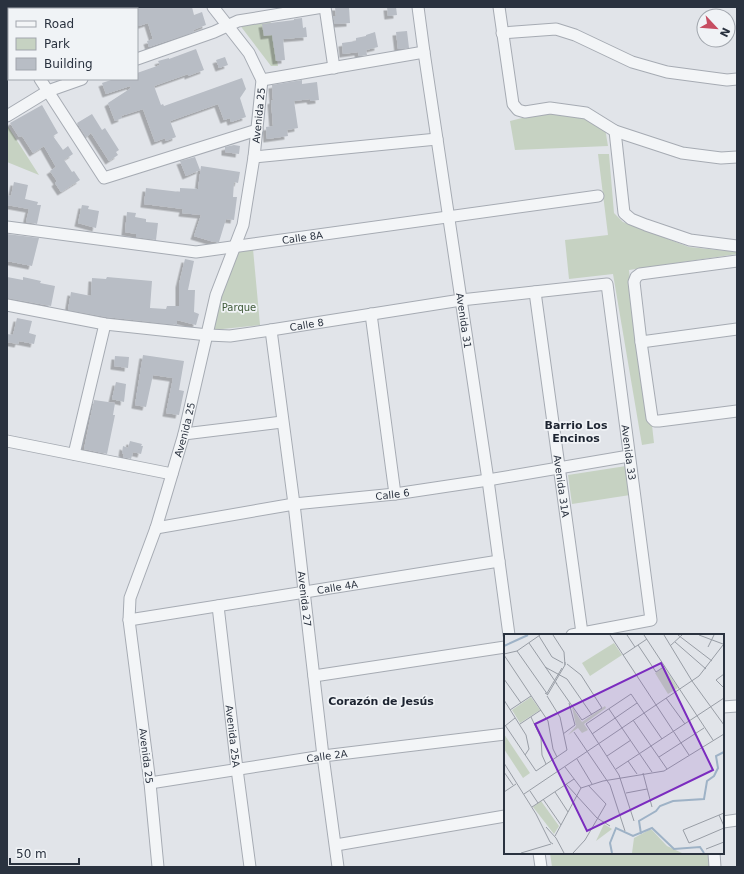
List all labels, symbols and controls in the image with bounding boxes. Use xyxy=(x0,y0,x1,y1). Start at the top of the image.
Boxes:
legend xyxy=(8,8,138,80)
north arrow xyxy=(696,8,736,48)
text: Road xyxy=(44,17,74,31)
text: N xyxy=(717,25,732,39)
text: Park xyxy=(44,37,70,51)
text: Building xyxy=(44,57,93,71)
street label: Avenida 25 xyxy=(250,87,267,144)
street label: Calle 8A xyxy=(281,229,324,245)
street label: Avenida 31 xyxy=(455,292,474,349)
park label: Parque xyxy=(222,302,256,313)
street label: Calle 8 xyxy=(289,316,325,332)
street label: Avenida 25 xyxy=(172,401,197,458)
district label: Barrio Los Encinos xyxy=(545,419,608,445)
street label: Avenida 33 xyxy=(620,424,638,481)
street label: Avenida 31A xyxy=(552,454,572,518)
street label: Calle 6 xyxy=(375,486,410,501)
street label: Avenida 27 xyxy=(296,570,314,627)
street label: Calle 4A xyxy=(316,578,359,595)
inset map xyxy=(504,634,724,854)
district label: Corazón de Jesús xyxy=(328,695,434,708)
street label: Avenida 25A xyxy=(224,704,242,768)
street label: Avenida 25 xyxy=(137,728,155,784)
street label: Calle 2A xyxy=(306,748,348,764)
scale bar xyxy=(10,840,79,866)
text: 50 m xyxy=(16,847,47,861)

